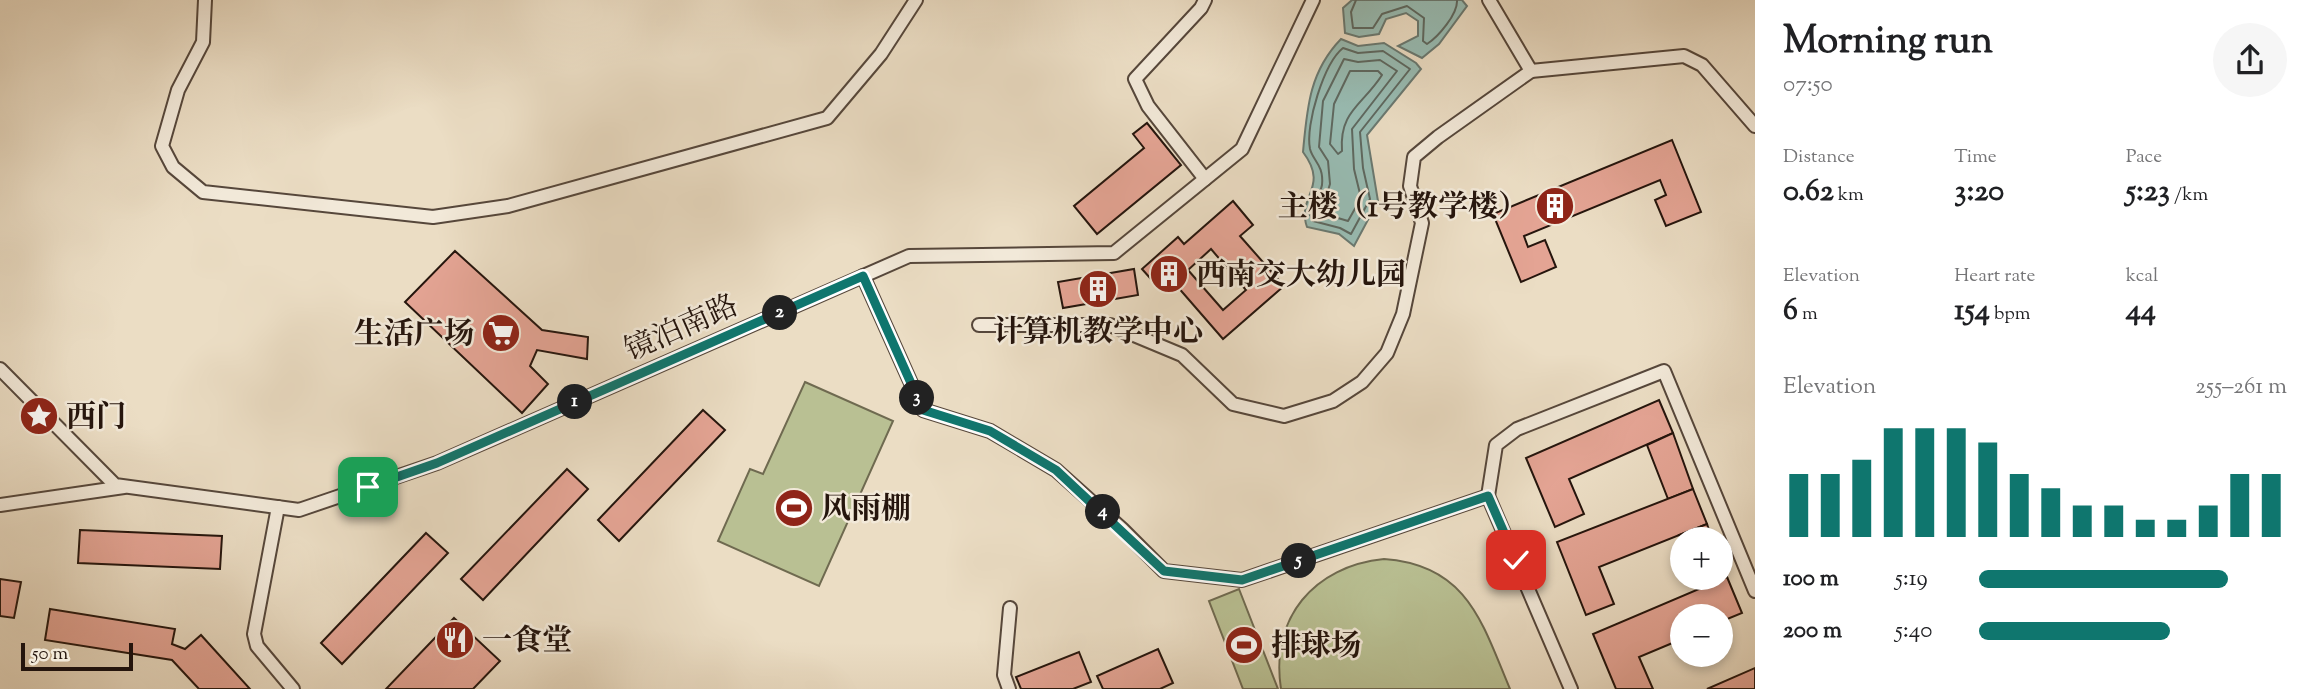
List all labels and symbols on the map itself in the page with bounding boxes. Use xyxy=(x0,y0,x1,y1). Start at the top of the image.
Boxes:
building icon: 主楼（1号教学楼） xyxy=(1534,185,1576,227)
place label: 主楼（1号教学楼） xyxy=(1278,187,1528,230)
building icon: 西南交大幼儿园 xyxy=(1148,253,1190,295)
place label: 西南交大幼儿园 xyxy=(1196,255,1406,298)
building icon: 计算机教学中心 xyxy=(1077,268,1119,310)
street label: 镜泊南路 xyxy=(618,285,746,373)
pin: 2 xyxy=(762,296,798,330)
supermarket icon: 生活广场 xyxy=(480,312,522,354)
place label: 计算机教学中心 xyxy=(993,312,1203,355)
place label: 生活广场 xyxy=(354,314,474,357)
pin: 3 xyxy=(900,380,934,416)
pin: 1 xyxy=(558,384,592,420)
place icon: 西门 xyxy=(18,395,60,437)
place label: 西门 xyxy=(66,397,126,440)
pin xyxy=(338,457,398,517)
sports icon: 风雨棚 xyxy=(773,487,815,529)
place label: 风雨棚 xyxy=(821,489,911,532)
pin: 4 xyxy=(1086,494,1120,530)
pin xyxy=(1486,530,1546,590)
pin: 5 xyxy=(1282,544,1316,578)
restaurant icon: 一食堂 xyxy=(434,619,476,661)
place label: 一食堂 xyxy=(482,621,572,664)
sports icon: 排球场 xyxy=(1223,624,1265,666)
place label: 排球场 xyxy=(1271,626,1361,669)
scale bar xyxy=(21,640,133,672)

